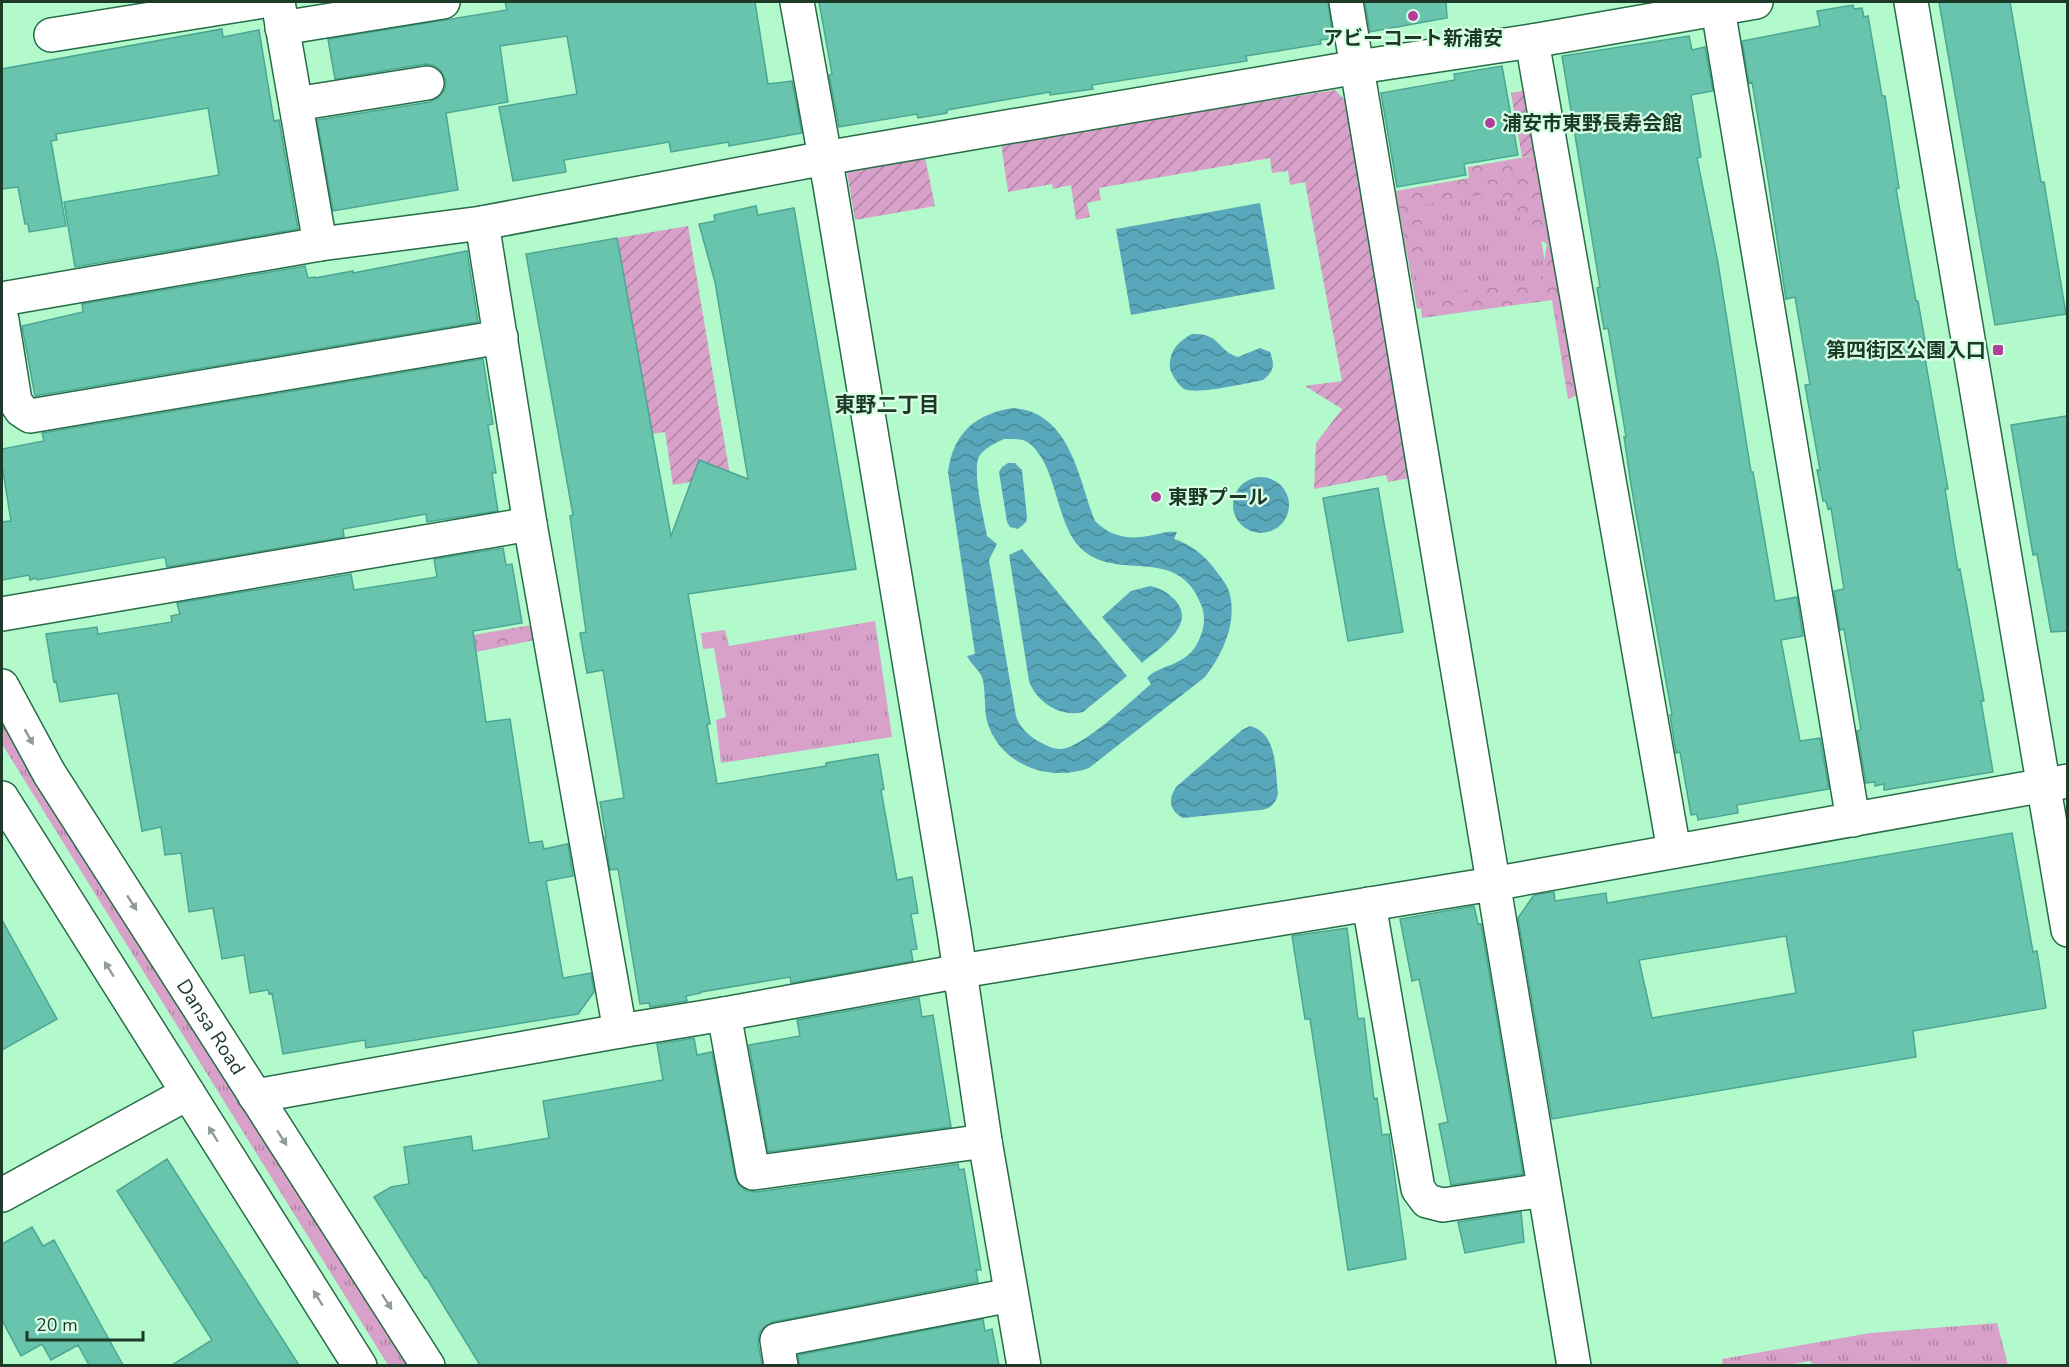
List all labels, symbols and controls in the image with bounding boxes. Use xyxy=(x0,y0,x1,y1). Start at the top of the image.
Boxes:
marker: アビーコート新浦安 xyxy=(1406,9,1420,23)
place label: アビーコート新浦安 xyxy=(1323,25,1503,52)
place label: 浦安市東野長寿会館 xyxy=(1502,110,1682,137)
marker: 浦安市東野長寿会館 xyxy=(1483,116,1497,130)
place label: 第四街区公園入口 xyxy=(1826,337,1986,364)
marker: 第四街区公園入口 xyxy=(1991,343,2005,357)
district label: 東野二丁目 xyxy=(835,391,940,419)
place label: 東野プール xyxy=(1168,484,1268,511)
marker: 東野プール xyxy=(1149,490,1163,504)
one-way arrow xyxy=(24,729,34,746)
one-way arrow xyxy=(126,895,137,911)
one-way arrow xyxy=(103,961,114,977)
street label: Dansa Road xyxy=(170,974,251,1080)
one-way arrow xyxy=(208,1125,219,1142)
one-way arrow xyxy=(277,1130,288,1146)
one-way arrow xyxy=(312,1290,323,1306)
one-way arrow xyxy=(382,1294,393,1310)
scale bar xyxy=(27,1304,142,1342)
text: 20 m xyxy=(36,1313,78,1337)

